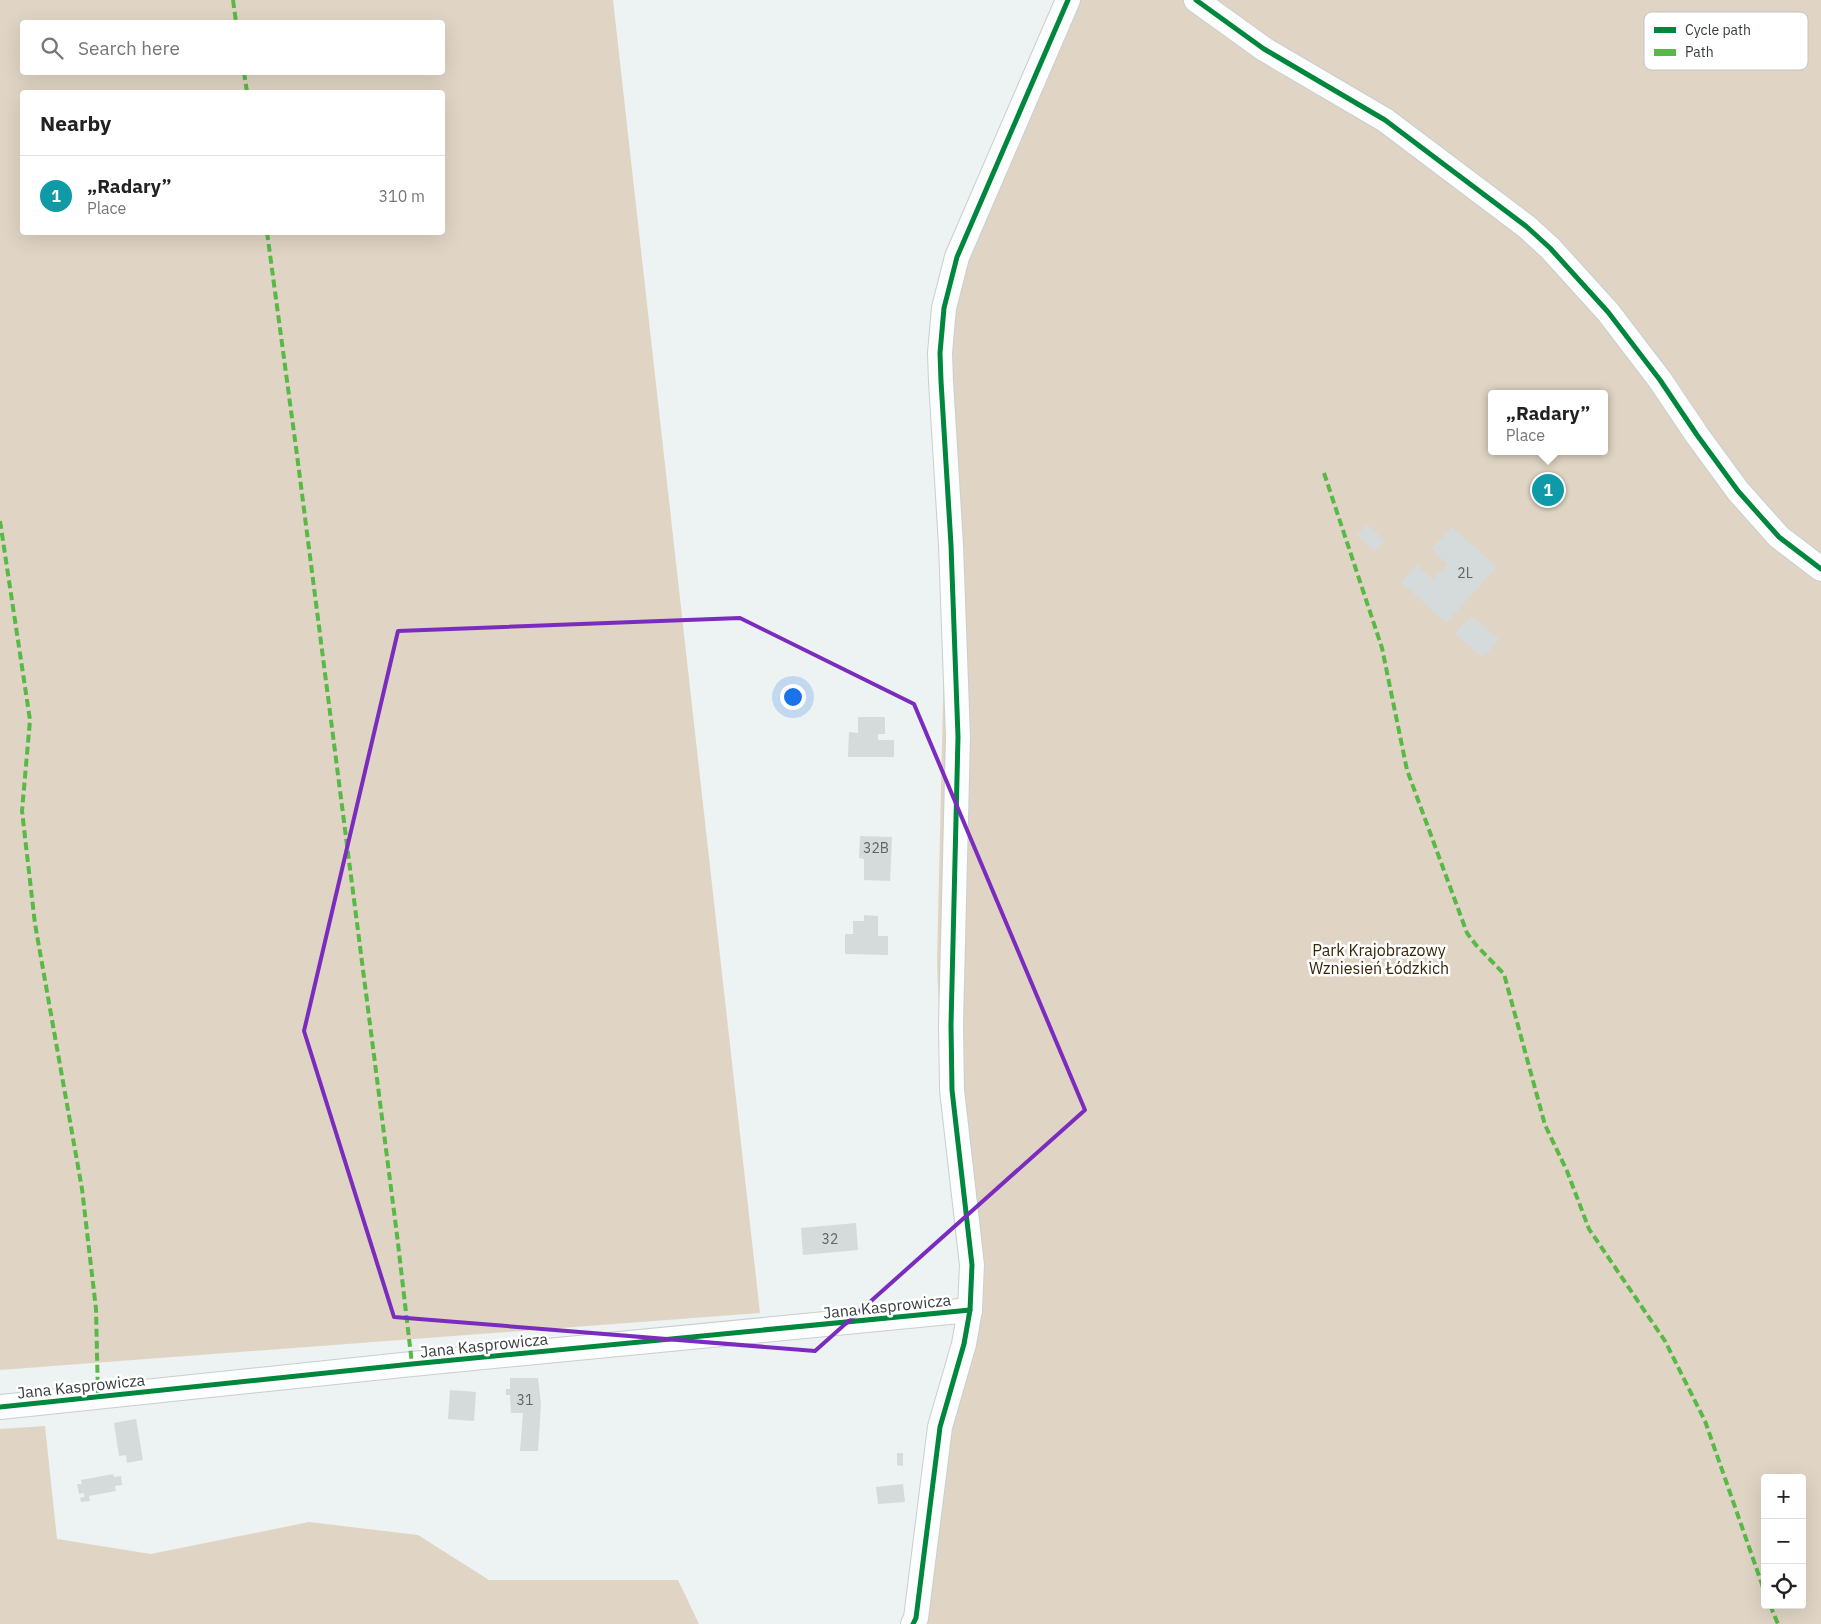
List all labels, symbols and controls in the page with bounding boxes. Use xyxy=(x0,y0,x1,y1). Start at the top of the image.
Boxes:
legend xyxy=(1644,12,1808,70)
search box xyxy=(20,20,445,75)
text: Cycle path xyxy=(1685,21,1751,39)
icon: search xyxy=(38,34,66,62)
text: Search here xyxy=(78,36,180,60)
text: Path xyxy=(1685,43,1714,61)
text: Nearby xyxy=(40,109,111,137)
text: „Radary” xyxy=(87,174,172,198)
text: 1 xyxy=(51,186,61,206)
text: 310 m xyxy=(378,186,425,206)
text: Place xyxy=(87,198,126,218)
popup xyxy=(1488,390,1608,455)
text: „Radary” xyxy=(1506,401,1590,425)
text: Place xyxy=(1506,425,1545,445)
pin: 1 xyxy=(1532,471,1564,509)
house number: 2L xyxy=(1457,564,1473,582)
your location xyxy=(780,684,806,710)
house number: 32B xyxy=(863,839,889,857)
park label: Park Krajobrazowy Wzniesień Łódzkich xyxy=(1309,940,1449,978)
house number: 32 xyxy=(822,1230,838,1248)
street label: Jana Kasprowicza xyxy=(822,1289,952,1323)
street label: Jana Kasprowicza xyxy=(419,1328,549,1362)
street label: Jana Kasprowicza xyxy=(16,1369,146,1403)
house number: 31 xyxy=(517,1391,533,1409)
map controls xyxy=(1761,1474,1806,1609)
button: + xyxy=(1761,1474,1806,1519)
button: − xyxy=(1761,1519,1806,1564)
button: locate xyxy=(1761,1564,1806,1609)

